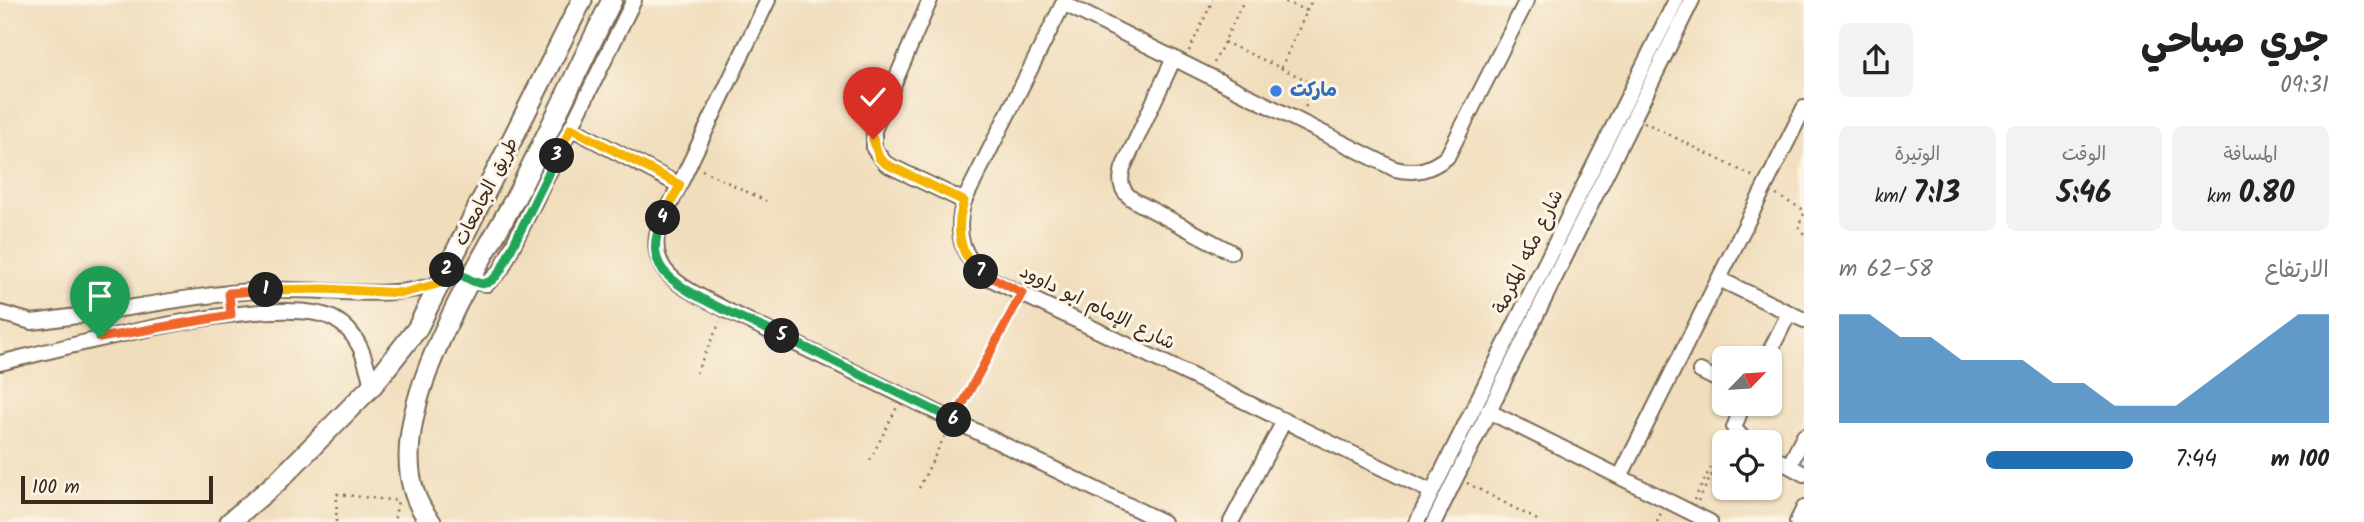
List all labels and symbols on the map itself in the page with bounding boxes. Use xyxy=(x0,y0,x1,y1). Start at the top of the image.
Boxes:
pin xyxy=(843,67,903,139)
place label: ماركت xyxy=(1290,76,1337,106)
marker: ماركت xyxy=(1268,83,1284,99)
street label: طريق الجامعات xyxy=(447,132,527,252)
pin: 3 xyxy=(540,138,574,174)
street label: شارع مكه المكرمة xyxy=(1486,184,1572,320)
pin: 4 xyxy=(646,200,680,235)
pin: 2 xyxy=(430,252,464,288)
pin: 7 xyxy=(964,254,998,290)
street label: شارع الإمام ابو داوود xyxy=(1014,257,1180,359)
pin xyxy=(70,266,130,338)
pin: 1 xyxy=(248,272,284,308)
pin: 5 xyxy=(764,318,800,354)
north arrow xyxy=(1712,346,1782,416)
pin: 6 xyxy=(936,402,972,438)
scale bar xyxy=(21,473,214,505)

